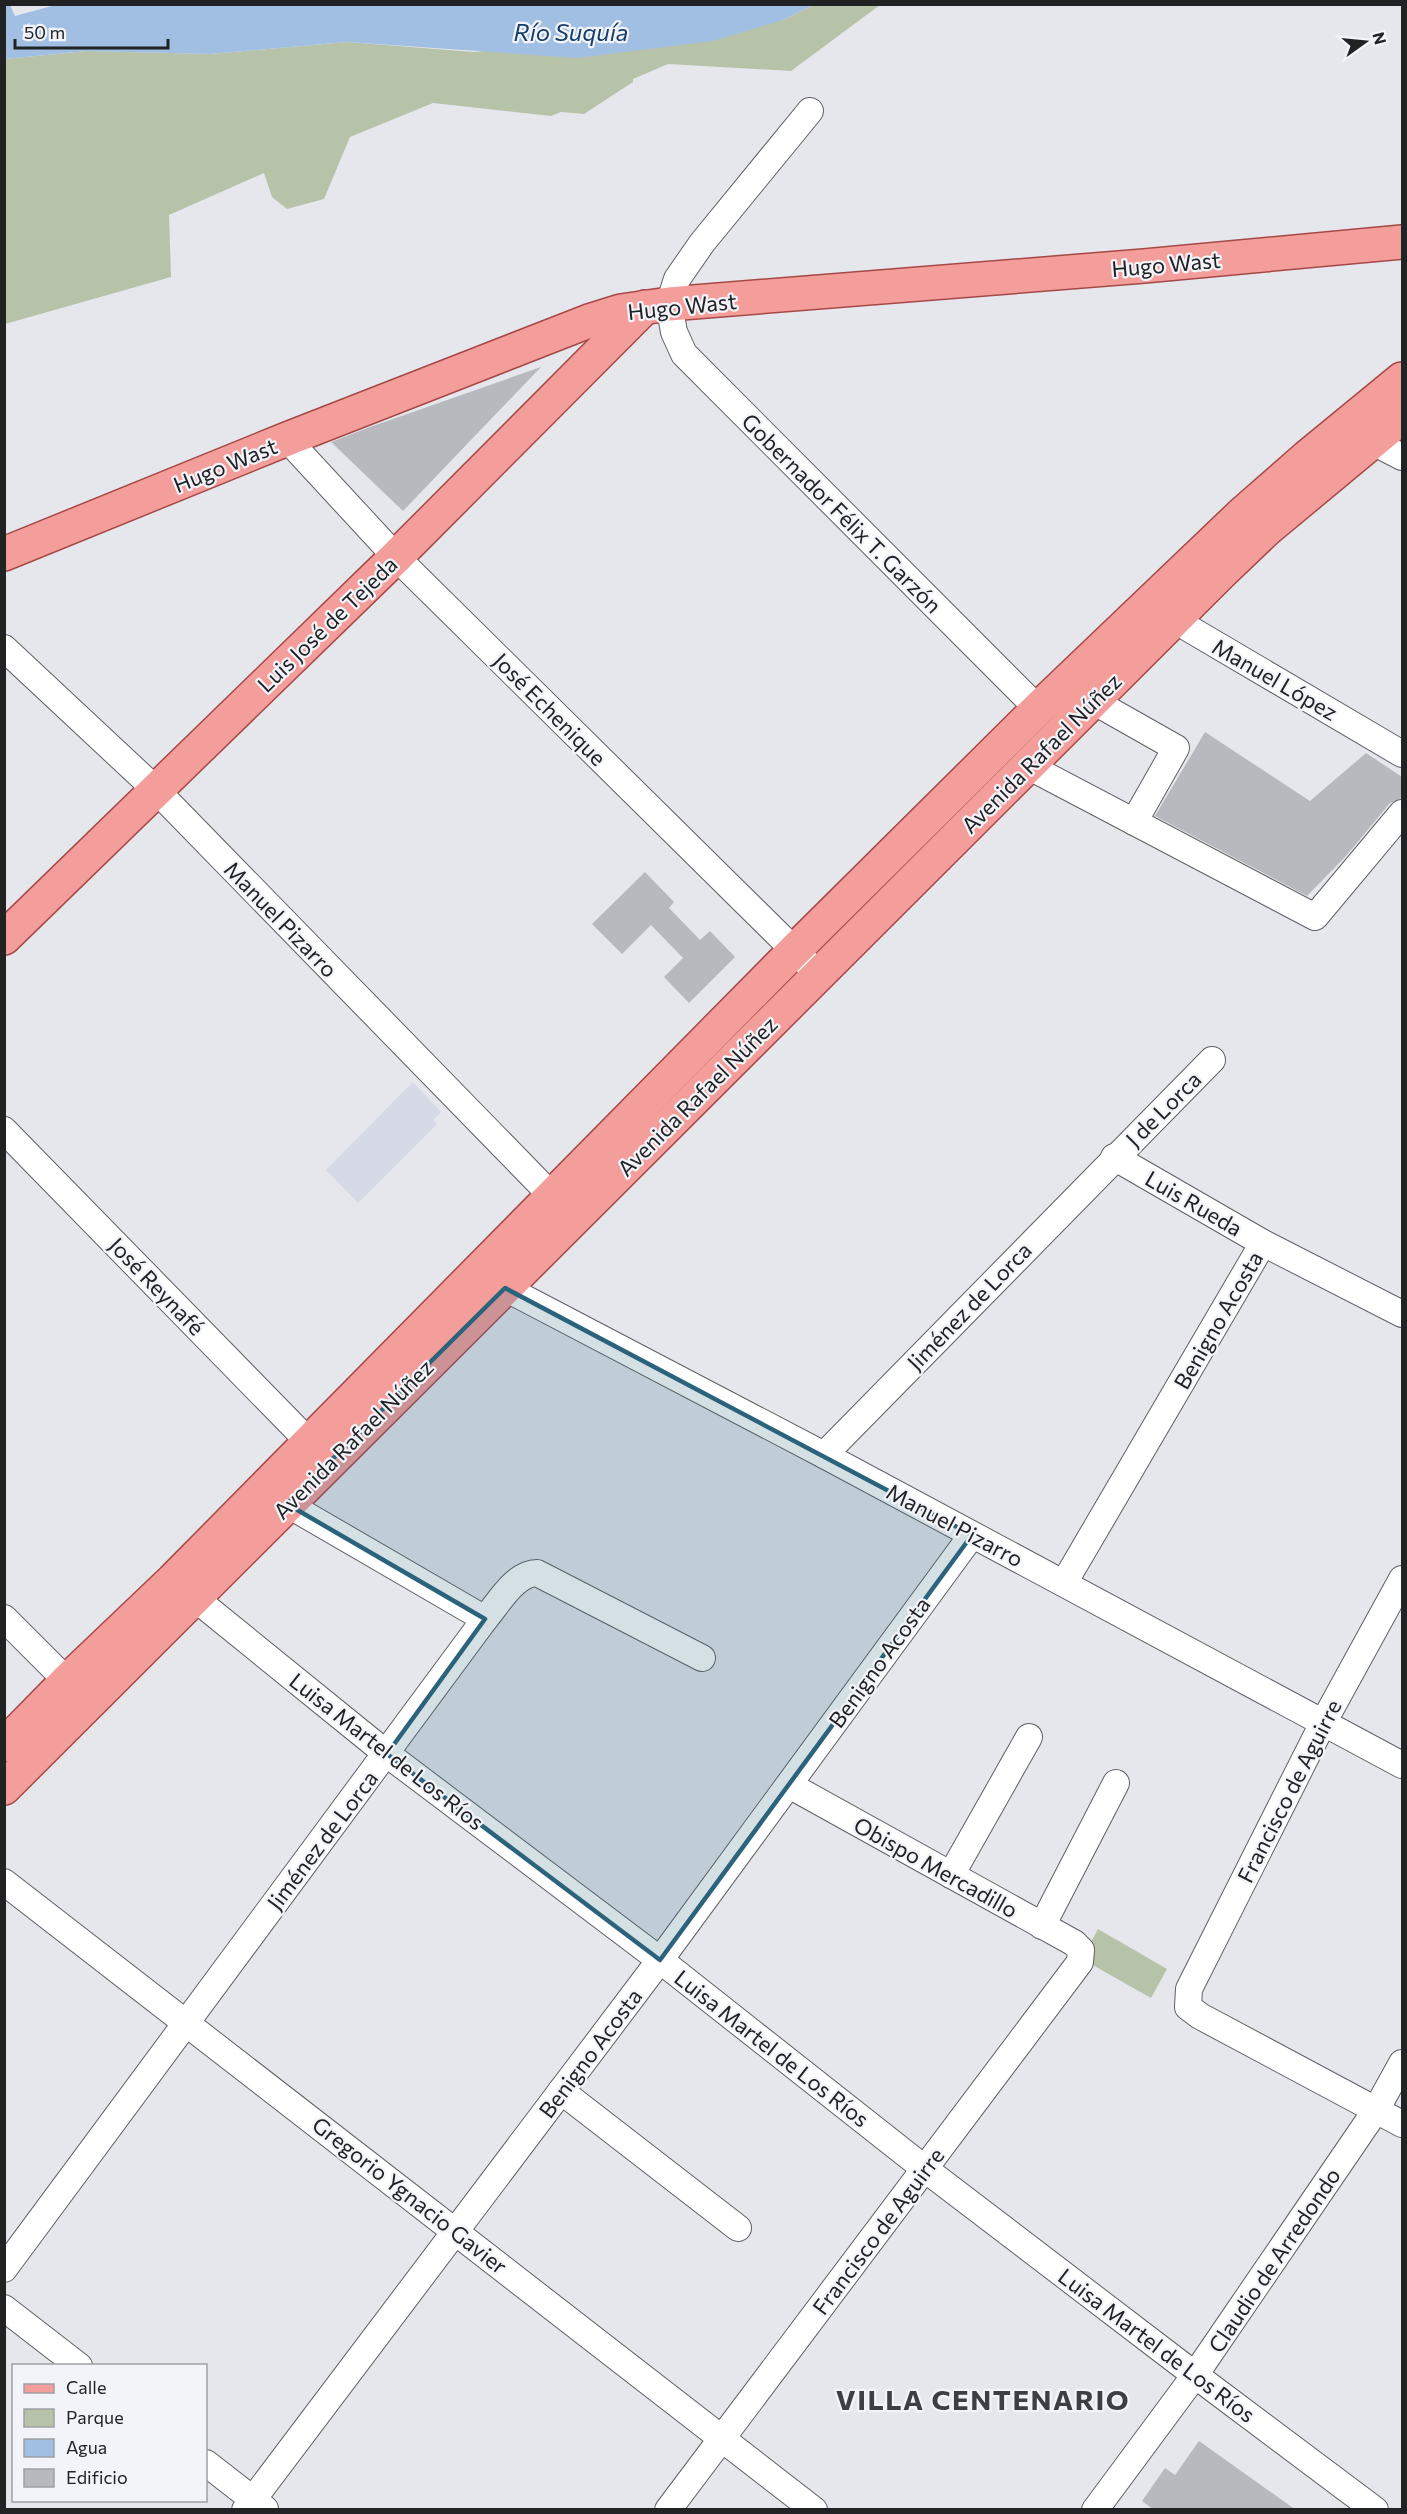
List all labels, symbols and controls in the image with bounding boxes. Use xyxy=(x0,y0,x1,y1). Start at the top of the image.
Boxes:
scale bar xyxy=(15,12,168,50)
north arrow xyxy=(1335,12,1395,72)
water label: Río Suquía xyxy=(514,17,628,46)
text: 50 m xyxy=(24,21,65,43)
text: N xyxy=(1369,30,1391,46)
street label: Hugo Wast xyxy=(1110,246,1222,282)
street label: Hugo Wast xyxy=(626,287,738,325)
street label: Gobernador Félix T. Garzón xyxy=(736,407,948,619)
street label: Hugo Wast xyxy=(169,432,281,498)
street label: Luis José de Tejeda xyxy=(251,550,403,698)
street label: Manuel López xyxy=(1208,632,1342,726)
street label: José Echenique xyxy=(488,647,612,771)
street label: Avenida Rafael Núñez xyxy=(955,667,1127,839)
street label: Manuel Pizarro xyxy=(219,855,343,983)
street label: Avenida Rafael Núñez xyxy=(611,1010,783,1182)
street label: J de Lorca xyxy=(1120,1066,1206,1152)
street label: Luis Rueda xyxy=(1141,1164,1247,1242)
street label: José Reynafé xyxy=(104,1231,210,1341)
street label: Jiménez de Lorca xyxy=(901,1236,1037,1376)
street label: Benigno Acosta xyxy=(1168,1246,1268,1394)
street label: Avenida Rafael Núñez xyxy=(267,1353,439,1525)
street label: Manuel Pizarro xyxy=(882,1478,1028,1572)
street label: Benigno Acosta xyxy=(823,1591,935,1733)
street label: Luisa Martel de Los Ríos xyxy=(284,1667,490,1835)
street label: Francisco de Aguirre xyxy=(1231,1695,1347,1887)
street label: Jiménez de Lorca xyxy=(261,1765,383,1915)
street label: Obispo Mercadillo xyxy=(849,1811,1023,1923)
street label: Luisa Martel de Los Ríos xyxy=(669,1964,875,2132)
street label: Benigno Acosta xyxy=(533,1983,647,2123)
street label: Gregorio Ygnacio Gavier xyxy=(307,2111,513,2280)
street label: Francisco de Aguirre xyxy=(807,2142,949,2320)
street label: Claudio de Arredondo xyxy=(1202,2163,1346,2357)
street label: Luisa Martel de Los Ríos xyxy=(1053,2262,1261,2428)
legend xyxy=(12,2364,207,2502)
text: Calle xyxy=(66,2376,106,2398)
district label: VILLA CENTENARIO xyxy=(836,2382,1130,2416)
text: Parque xyxy=(66,2406,124,2428)
text: Agua xyxy=(66,2436,107,2458)
text: Edificio xyxy=(66,2466,128,2488)

